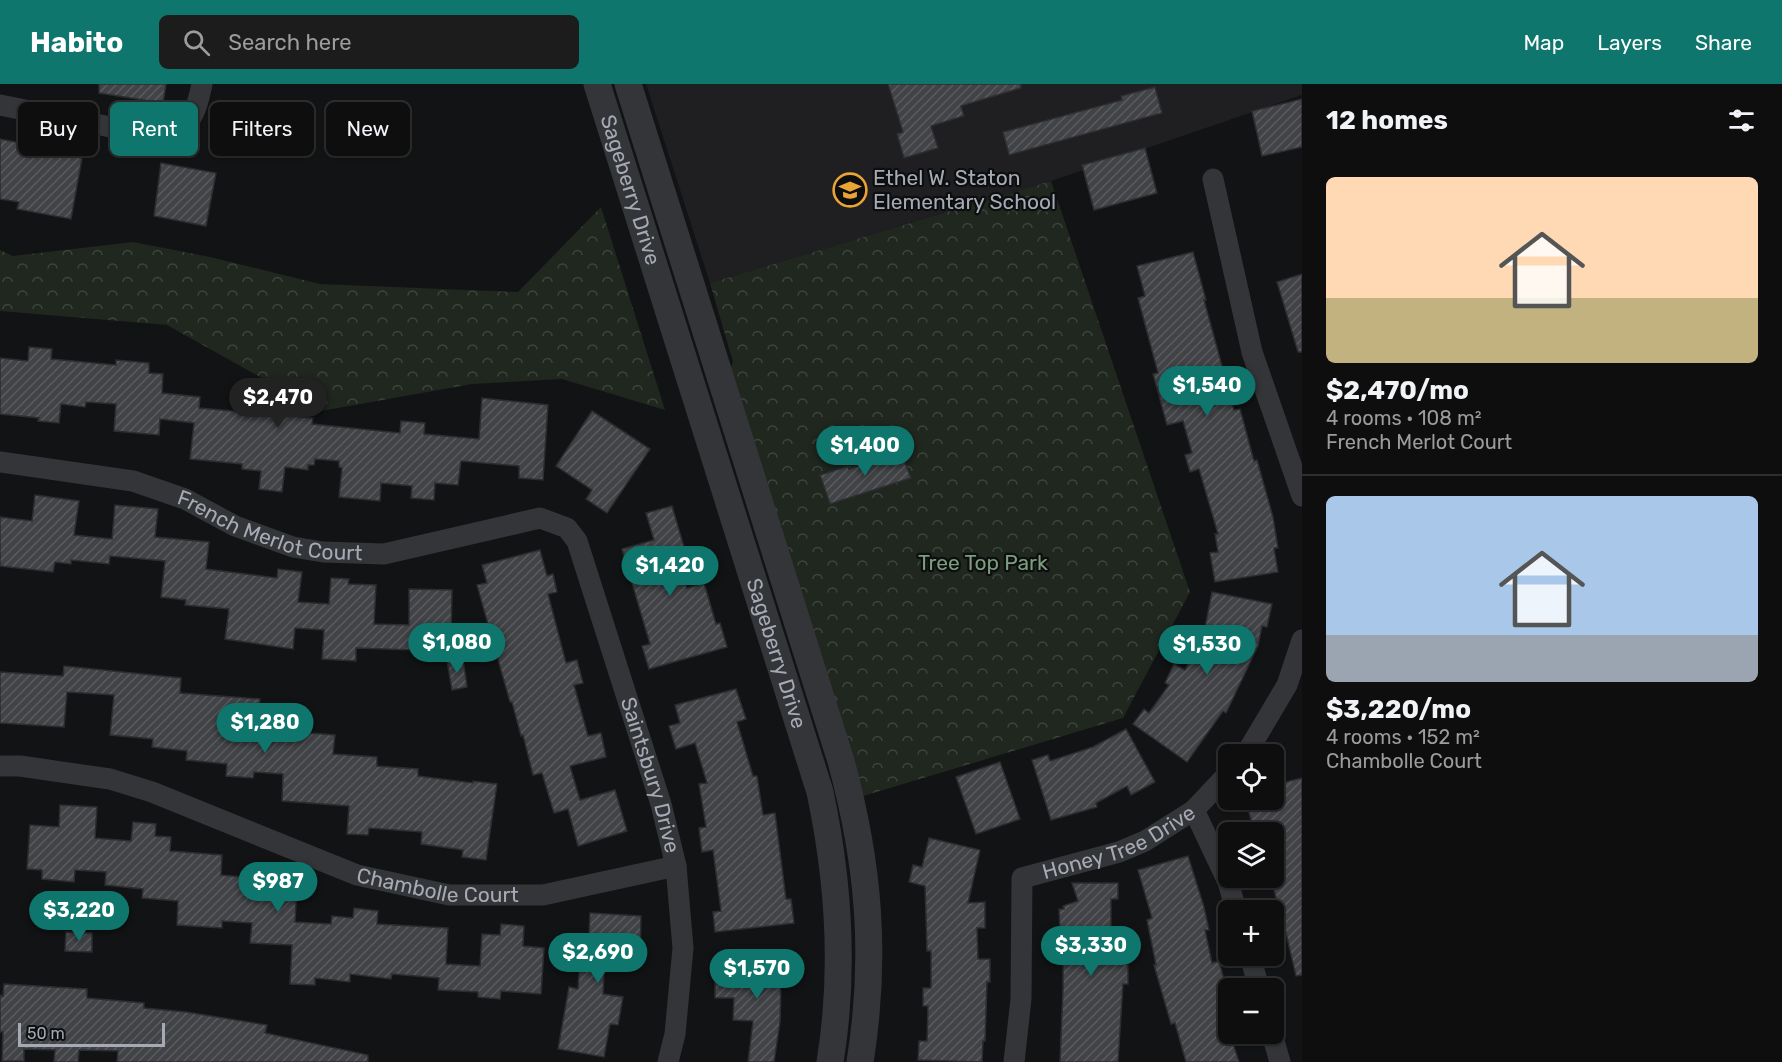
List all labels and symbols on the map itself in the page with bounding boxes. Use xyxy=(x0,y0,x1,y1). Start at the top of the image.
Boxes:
street label: Sageberry Drive xyxy=(595,112,666,268)
place label: Ethel W. Staton Elementary School xyxy=(873,165,1056,214)
school or university icon: Ethel W. Staton Elementary School xyxy=(832,172,868,208)
pin: $1,540 xyxy=(1158,366,1256,417)
pin: $2,470 xyxy=(229,378,327,429)
pin: $1,400 xyxy=(816,426,914,477)
street label: French Merlot Court xyxy=(174,484,363,565)
pin: $1,420 xyxy=(621,546,719,597)
park label: Tree Top Park xyxy=(918,550,1048,575)
street label: Sageberry Drive xyxy=(741,575,812,731)
pin: $1,080 xyxy=(408,623,506,674)
pin: $1,530 xyxy=(1158,625,1256,676)
street label: Saintsbury Drive xyxy=(616,694,685,855)
pin: $1,280 xyxy=(216,703,314,754)
street label: Honey Tree Drive xyxy=(1039,799,1200,884)
pin: $987 xyxy=(242,862,314,913)
street label: Chambolle Court xyxy=(355,862,519,907)
pin: $3,220 xyxy=(30,891,128,942)
pin: $3,330 xyxy=(1042,926,1140,977)
pin: $2,690 xyxy=(549,933,647,984)
pin: $1,570 xyxy=(708,949,806,1000)
scale bar xyxy=(18,1020,165,1048)

